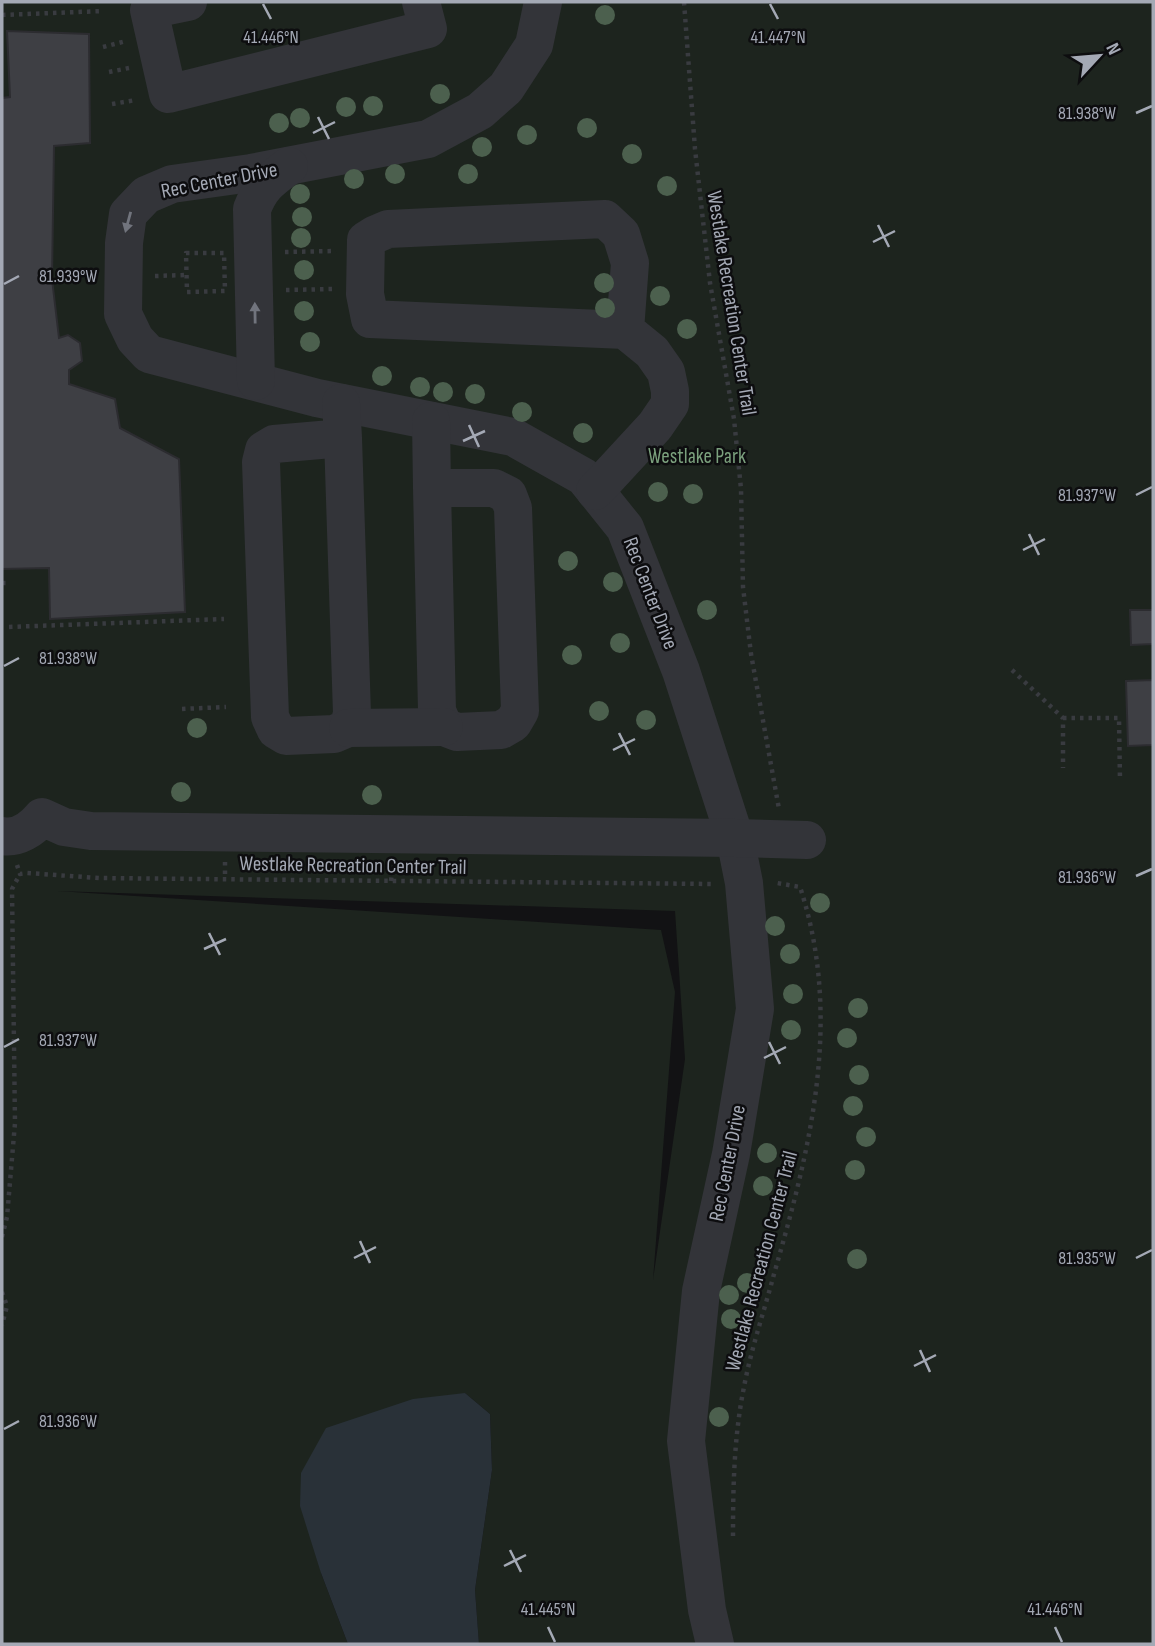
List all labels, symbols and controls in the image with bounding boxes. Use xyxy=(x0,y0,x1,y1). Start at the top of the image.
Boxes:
north arrow xyxy=(1064,21,1134,91)
text: 41.446°N xyxy=(243,27,299,48)
text: 41.447°N xyxy=(750,27,806,48)
text: N xyxy=(1100,40,1125,59)
text: 81.938°W xyxy=(1058,103,1116,124)
street label: Rec Center Drive xyxy=(159,157,279,204)
street label: Westlake Recreation Center Trail xyxy=(701,189,762,417)
one-way arrow xyxy=(122,212,133,234)
text: 81.939°W xyxy=(39,266,97,287)
one-way arrow xyxy=(249,301,261,323)
park label: Westlake Park xyxy=(648,444,746,469)
text: 81.937°W xyxy=(1058,485,1116,506)
street label: Rec Center Drive xyxy=(618,534,683,653)
text: 81.938°W xyxy=(39,648,97,669)
street label: Westlake Recreation Center Trail xyxy=(239,851,467,880)
text: 81.936°W xyxy=(1058,867,1116,888)
text: 81.937°W xyxy=(39,1030,97,1051)
street label: Rec Center Drive xyxy=(704,1103,751,1223)
street label: Westlake Recreation Center Trail xyxy=(720,1148,803,1374)
text: 81.935°W xyxy=(1058,1248,1116,1269)
text: 81.936°W xyxy=(39,1411,97,1432)
text: 41.445°N xyxy=(521,1599,575,1620)
text: 41.446°N xyxy=(1027,1599,1083,1620)

